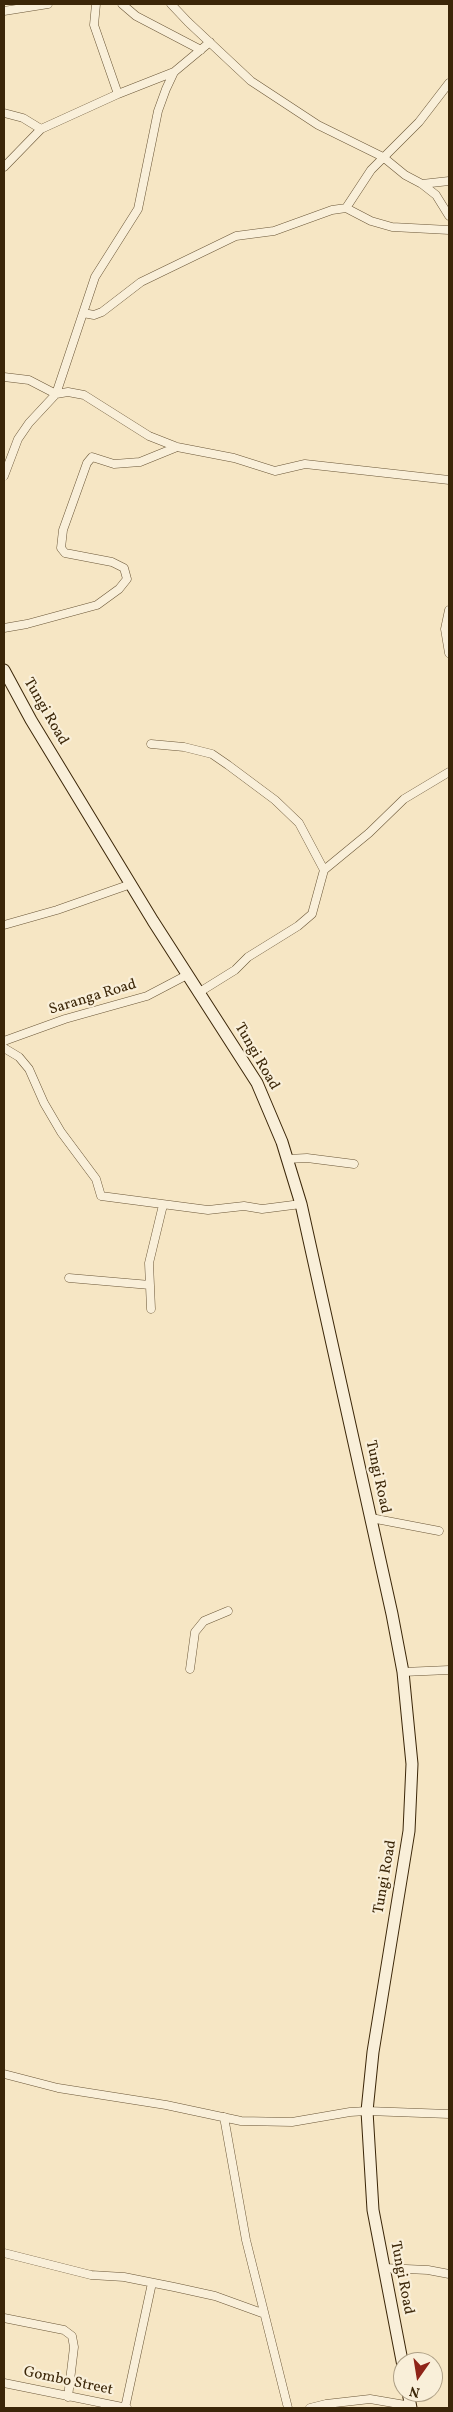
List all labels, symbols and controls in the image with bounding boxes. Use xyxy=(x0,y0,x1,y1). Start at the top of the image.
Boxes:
street label: Tungi Road xyxy=(19,675,71,749)
street label: Saranga Road xyxy=(47,976,139,1020)
street label: Tungi Road xyxy=(230,1020,282,1094)
street label: Tungi Road xyxy=(360,1439,394,1515)
street label: Tungi Road xyxy=(371,1839,401,1915)
street label: Tungi Road xyxy=(385,2240,417,2316)
north arrow xyxy=(393,2352,443,2402)
street label: Gombo Street xyxy=(22,2364,114,2400)
text: N xyxy=(408,2381,422,2402)

